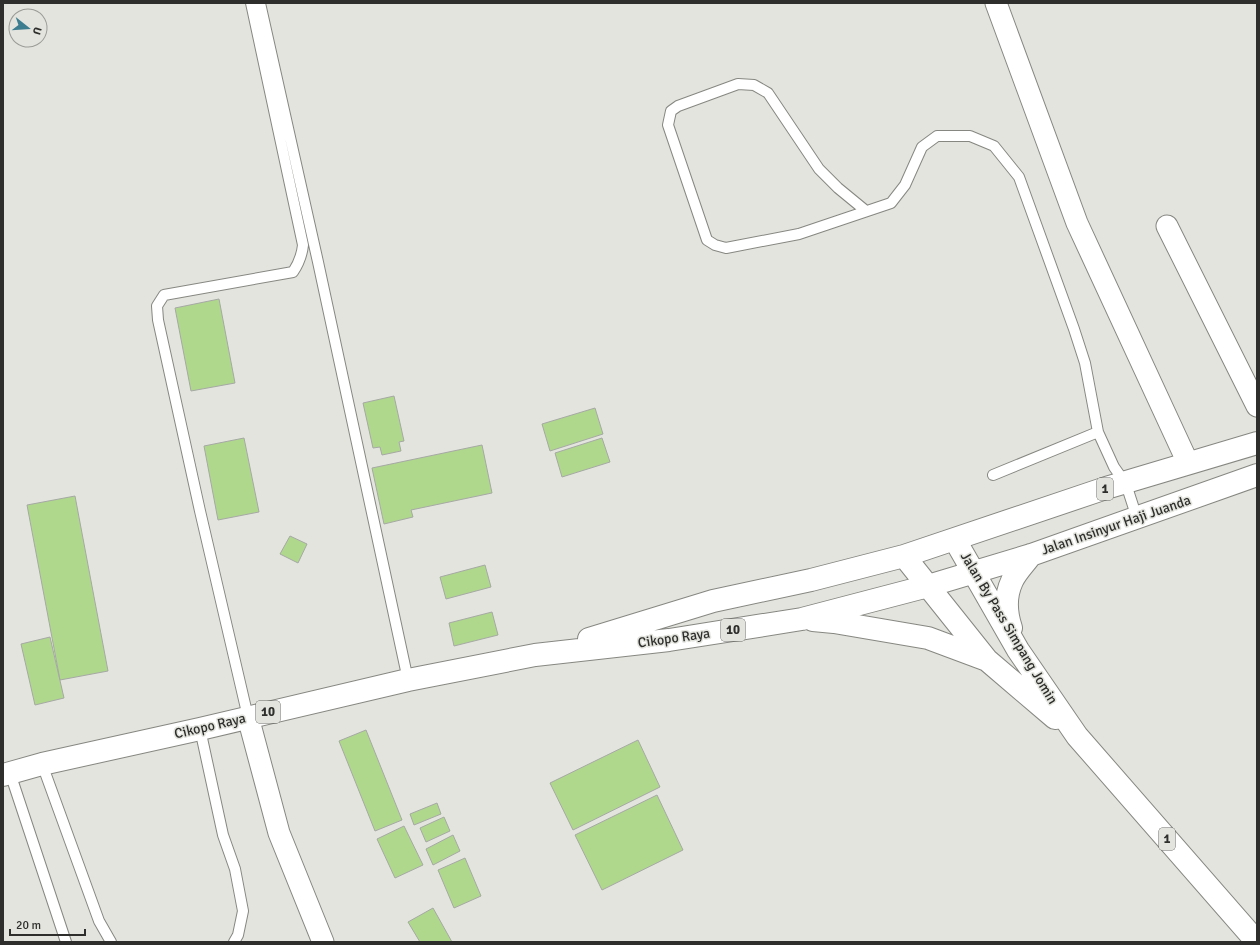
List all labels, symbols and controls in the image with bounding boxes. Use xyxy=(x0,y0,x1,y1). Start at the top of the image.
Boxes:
north arrow xyxy=(8,8,48,48)
text: U xyxy=(30,25,44,36)
road number: 1 xyxy=(1097,478,1113,500)
street label: Jalan Insinyur Haji Juanda xyxy=(1039,491,1193,559)
street label: Jalan By Pass Simpang Jomin xyxy=(957,549,1061,707)
road number: 10 xyxy=(721,619,745,641)
street label: Cikopo Raya xyxy=(637,625,711,651)
road number: 10 xyxy=(256,701,280,723)
street label: Cikopo Raya xyxy=(173,710,247,742)
road number: 1 xyxy=(1159,828,1175,850)
scale bar xyxy=(10,911,85,937)
text: 20 m xyxy=(16,918,41,933)

